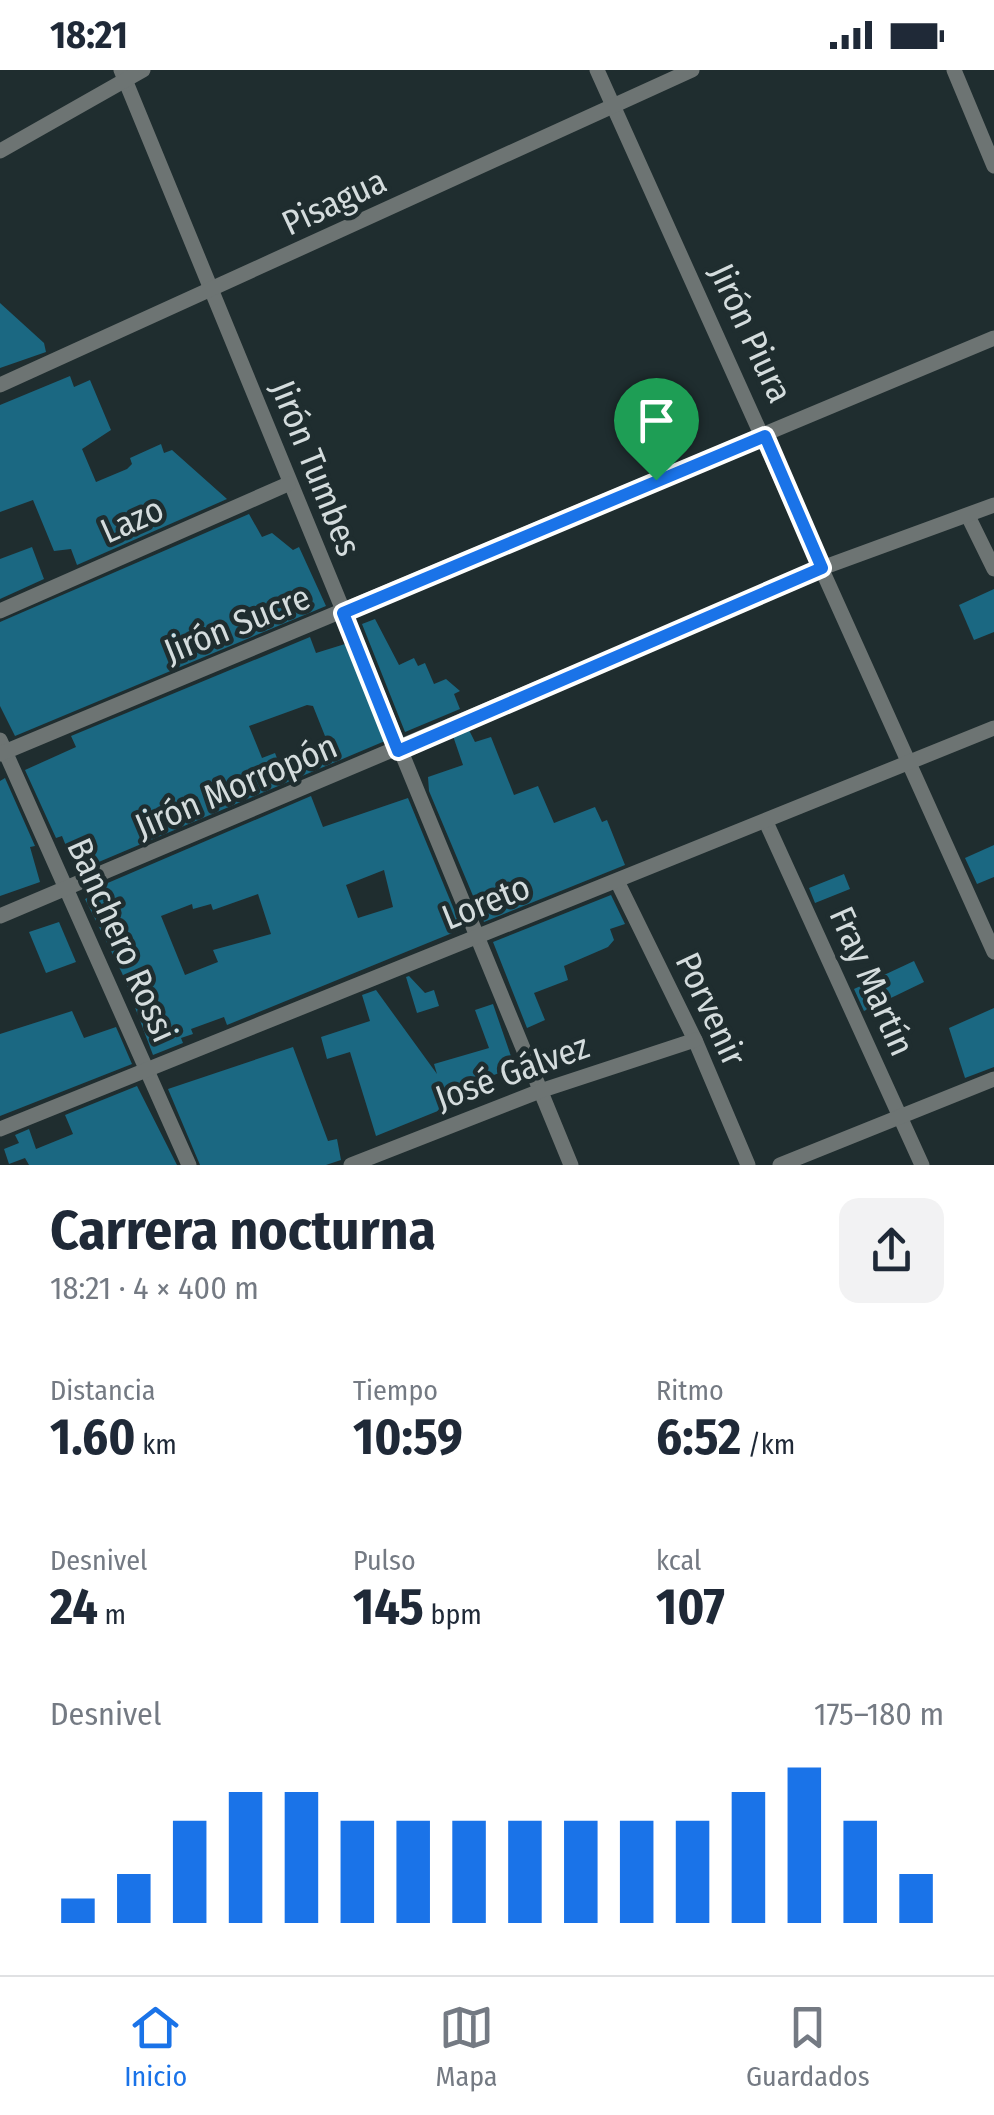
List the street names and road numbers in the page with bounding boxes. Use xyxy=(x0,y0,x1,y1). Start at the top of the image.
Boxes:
street label: Pisagua xyxy=(275,160,393,244)
street label: Jirón Piura xyxy=(701,257,801,409)
street label: Jirón Tumbes xyxy=(262,374,370,562)
street label: Lazo xyxy=(94,488,170,552)
street label: Jirón Sucre xyxy=(158,576,316,672)
street label: Jirón Morropón xyxy=(129,725,343,847)
street label: Banchero Rossi xyxy=(58,832,186,1048)
street label: Loreto xyxy=(436,865,536,939)
street label: Fray Martín xyxy=(821,900,923,1062)
street label: Porvenir xyxy=(667,946,755,1072)
street label: José Gálvez xyxy=(429,1025,595,1119)

